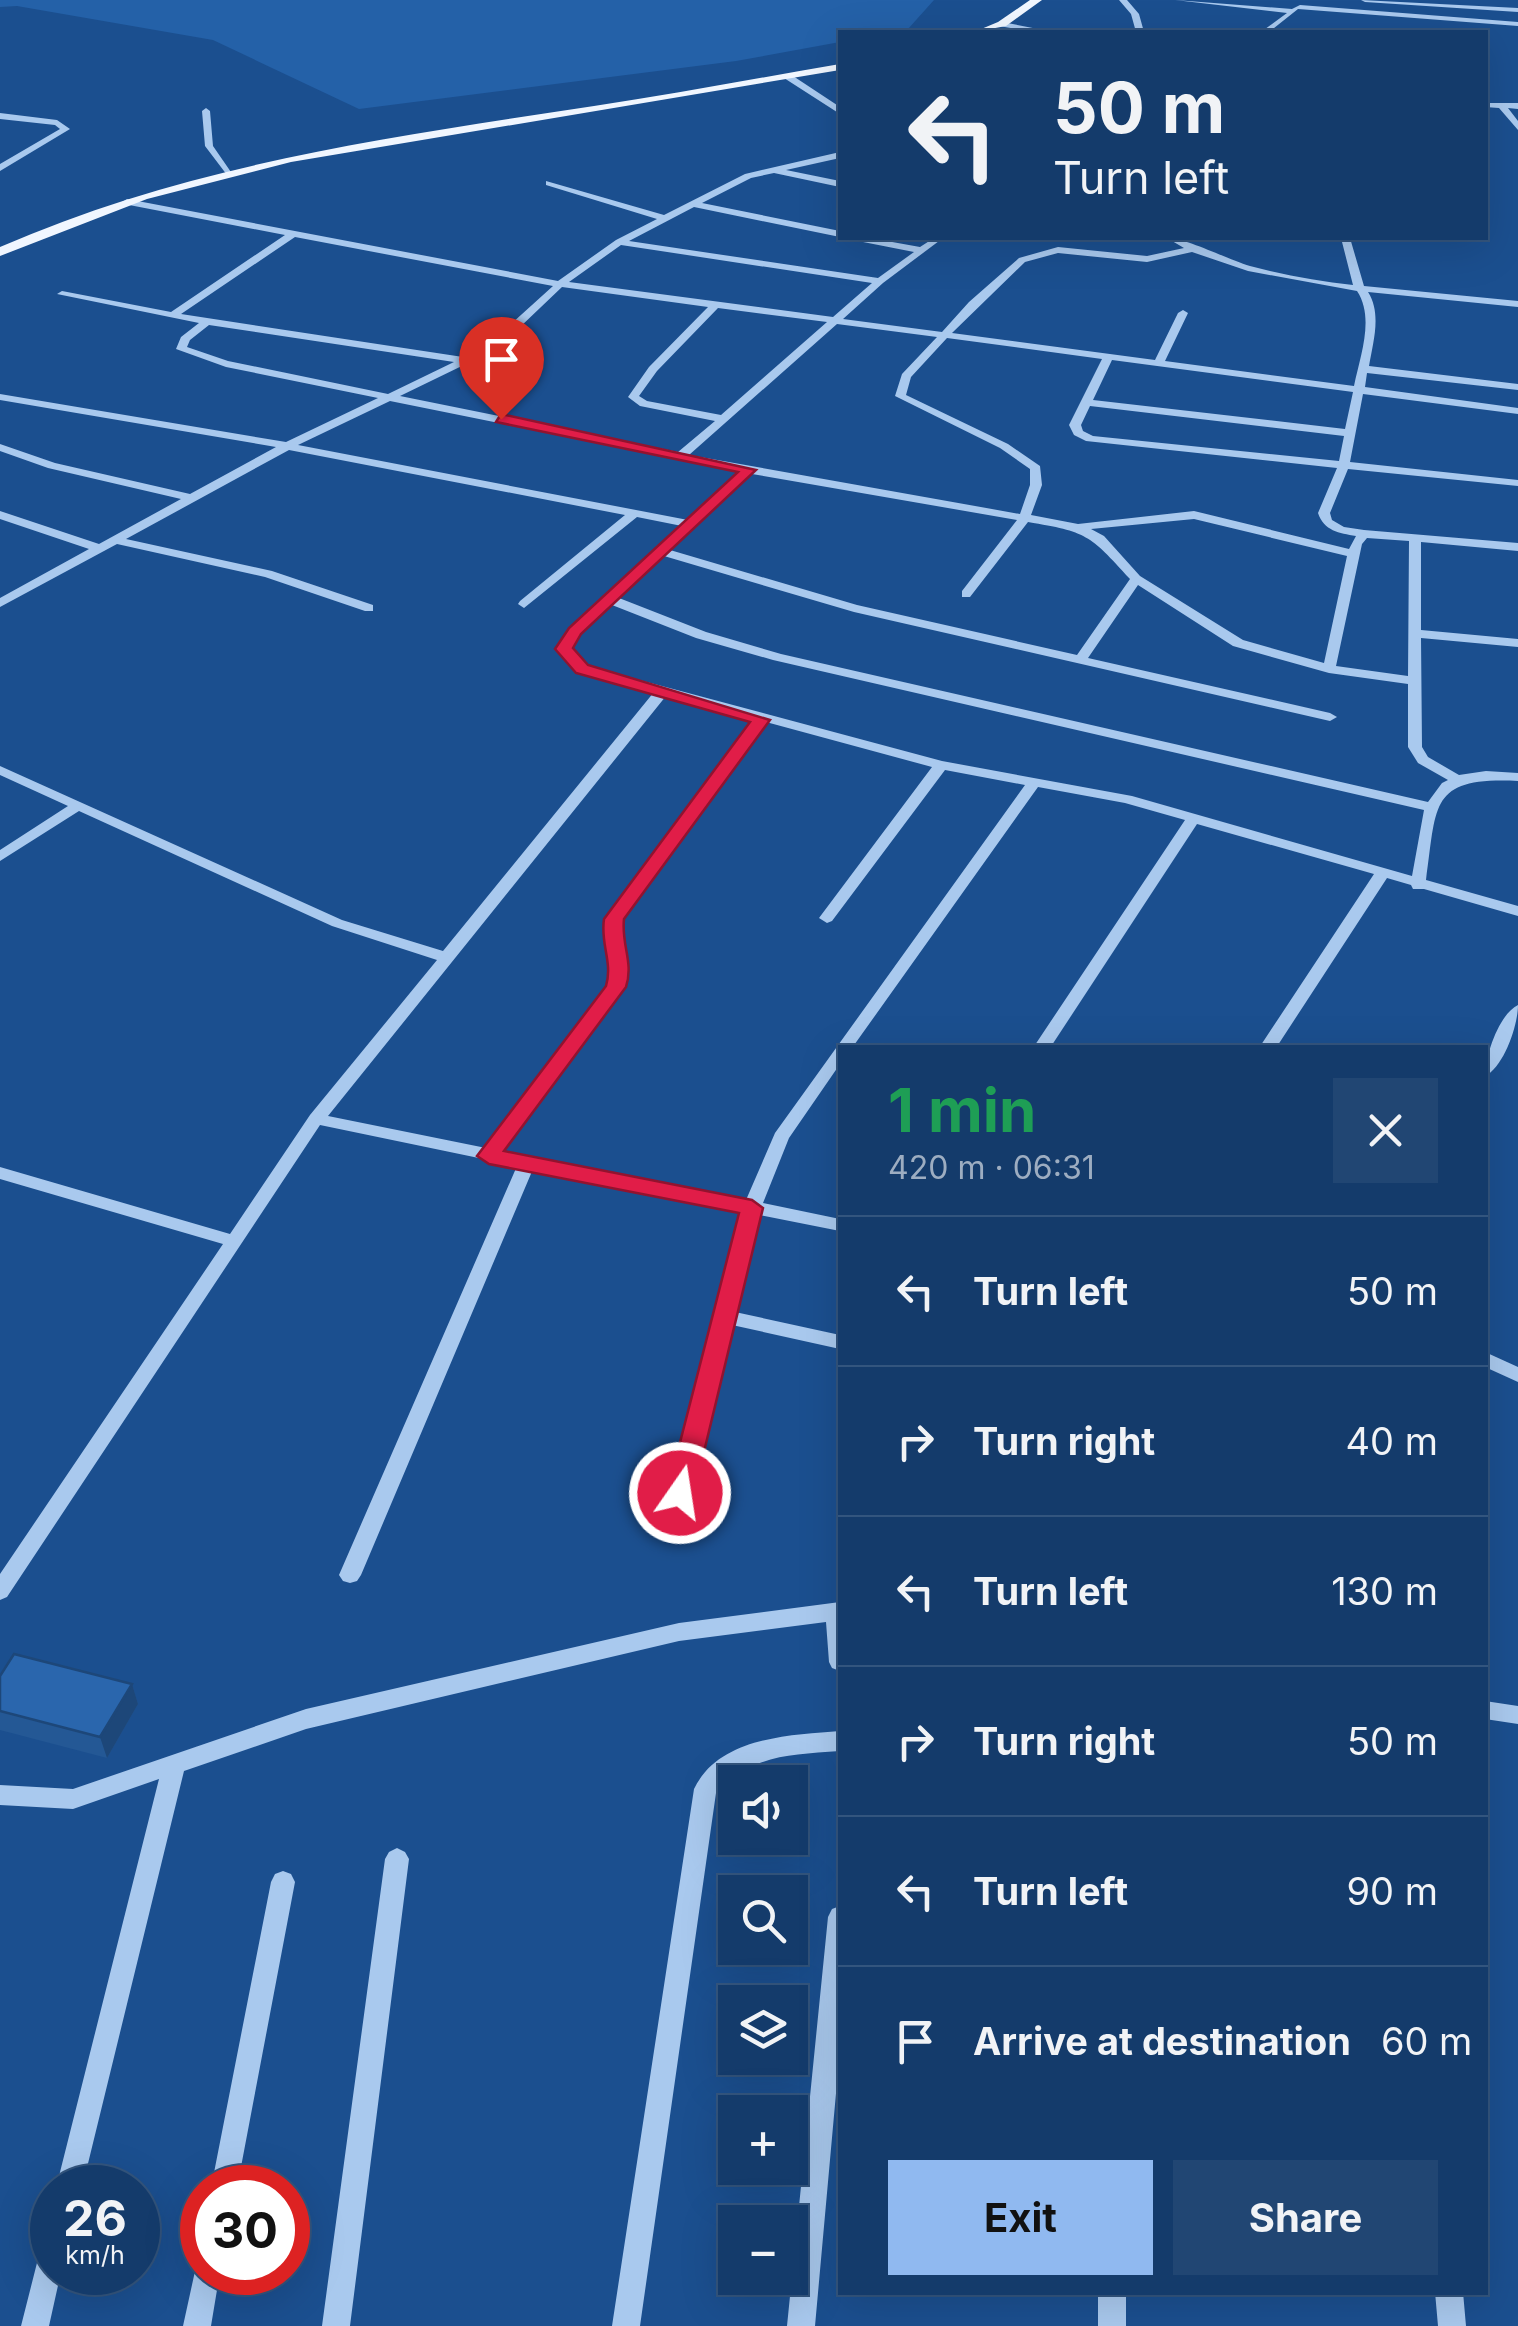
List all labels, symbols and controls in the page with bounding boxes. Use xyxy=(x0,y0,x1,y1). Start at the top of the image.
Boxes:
text: 50 m xyxy=(1053,65,1225,150)
icon: left xyxy=(888,70,1018,200)
text: Turn left xyxy=(1053,150,1229,205)
pin xyxy=(459,317,544,420)
icon: arrive xyxy=(474,332,529,387)
text: 1 min xyxy=(888,1074,1036,1146)
button: close xyxy=(1333,1078,1438,1183)
text: 420 m · 06:31 xyxy=(888,1148,1095,1187)
icon: left xyxy=(888,1264,943,1319)
text: Turn left xyxy=(973,1268,1128,1314)
text: 50 m xyxy=(1347,1268,1438,1314)
icon: right xyxy=(888,1414,943,1469)
text: Turn right xyxy=(973,1418,1155,1464)
text: 40 m xyxy=(1346,1418,1438,1464)
position arrow xyxy=(628,1441,732,1545)
icon: left xyxy=(888,1564,943,1619)
text: Turn left xyxy=(973,1568,1128,1614)
text: 130 m xyxy=(1331,1568,1438,1614)
icon: right xyxy=(888,1714,943,1769)
text: Turn right xyxy=(973,1718,1155,1764)
text: 50 m xyxy=(1347,1718,1438,1764)
map controls xyxy=(718,1765,808,2295)
button: sound xyxy=(718,1765,808,1855)
icon: left xyxy=(888,1864,943,1919)
text: Turn left xyxy=(973,1868,1128,1914)
text: 90 m xyxy=(1346,1868,1438,1914)
button: search xyxy=(718,1875,808,1965)
button: layers xyxy=(718,1985,808,2075)
icon: arrive xyxy=(888,2014,943,2069)
text: Arrive at destination xyxy=(973,2018,1351,2064)
text: 60 m xyxy=(1381,2018,1472,2064)
button: + xyxy=(718,2095,808,2185)
button: Exit xyxy=(888,2160,1153,2275)
button: Share xyxy=(1173,2160,1438,2275)
speed limit sign: 30 xyxy=(180,2165,310,2295)
text: 26 xyxy=(63,2188,127,2248)
button: − xyxy=(718,2205,808,2295)
text: km/h xyxy=(65,2240,125,2270)

